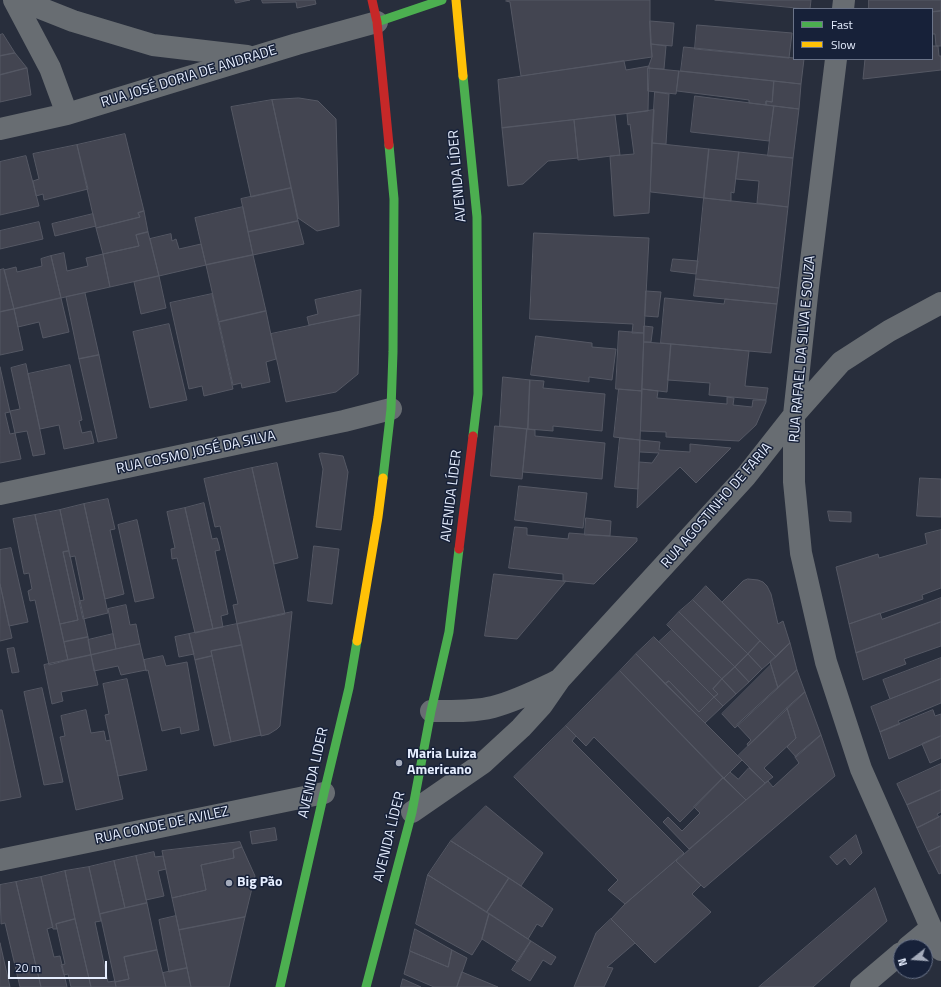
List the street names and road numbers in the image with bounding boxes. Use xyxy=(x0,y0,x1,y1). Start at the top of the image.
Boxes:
street label: RUA JOSÉ DORIA DE ANDRADE xyxy=(99,42,279,112)
street label: AVENIDA LÍDER xyxy=(446,129,470,223)
street label: RUA RAFAEL DA SILVA E SOUZA xyxy=(786,255,820,443)
street label: RUA COSMO JOSÉ DA SILVA xyxy=(115,428,277,478)
street label: RUA AGOSTINHO DE FARIA xyxy=(658,440,776,572)
street label: AVENIDA LÍDER xyxy=(438,449,466,543)
street label: AVENIDA LIDER xyxy=(295,726,333,820)
street label: AVENIDA LÍDER xyxy=(371,790,409,884)
street label: RUA CONDE DE AVILEZ xyxy=(94,804,230,848)

